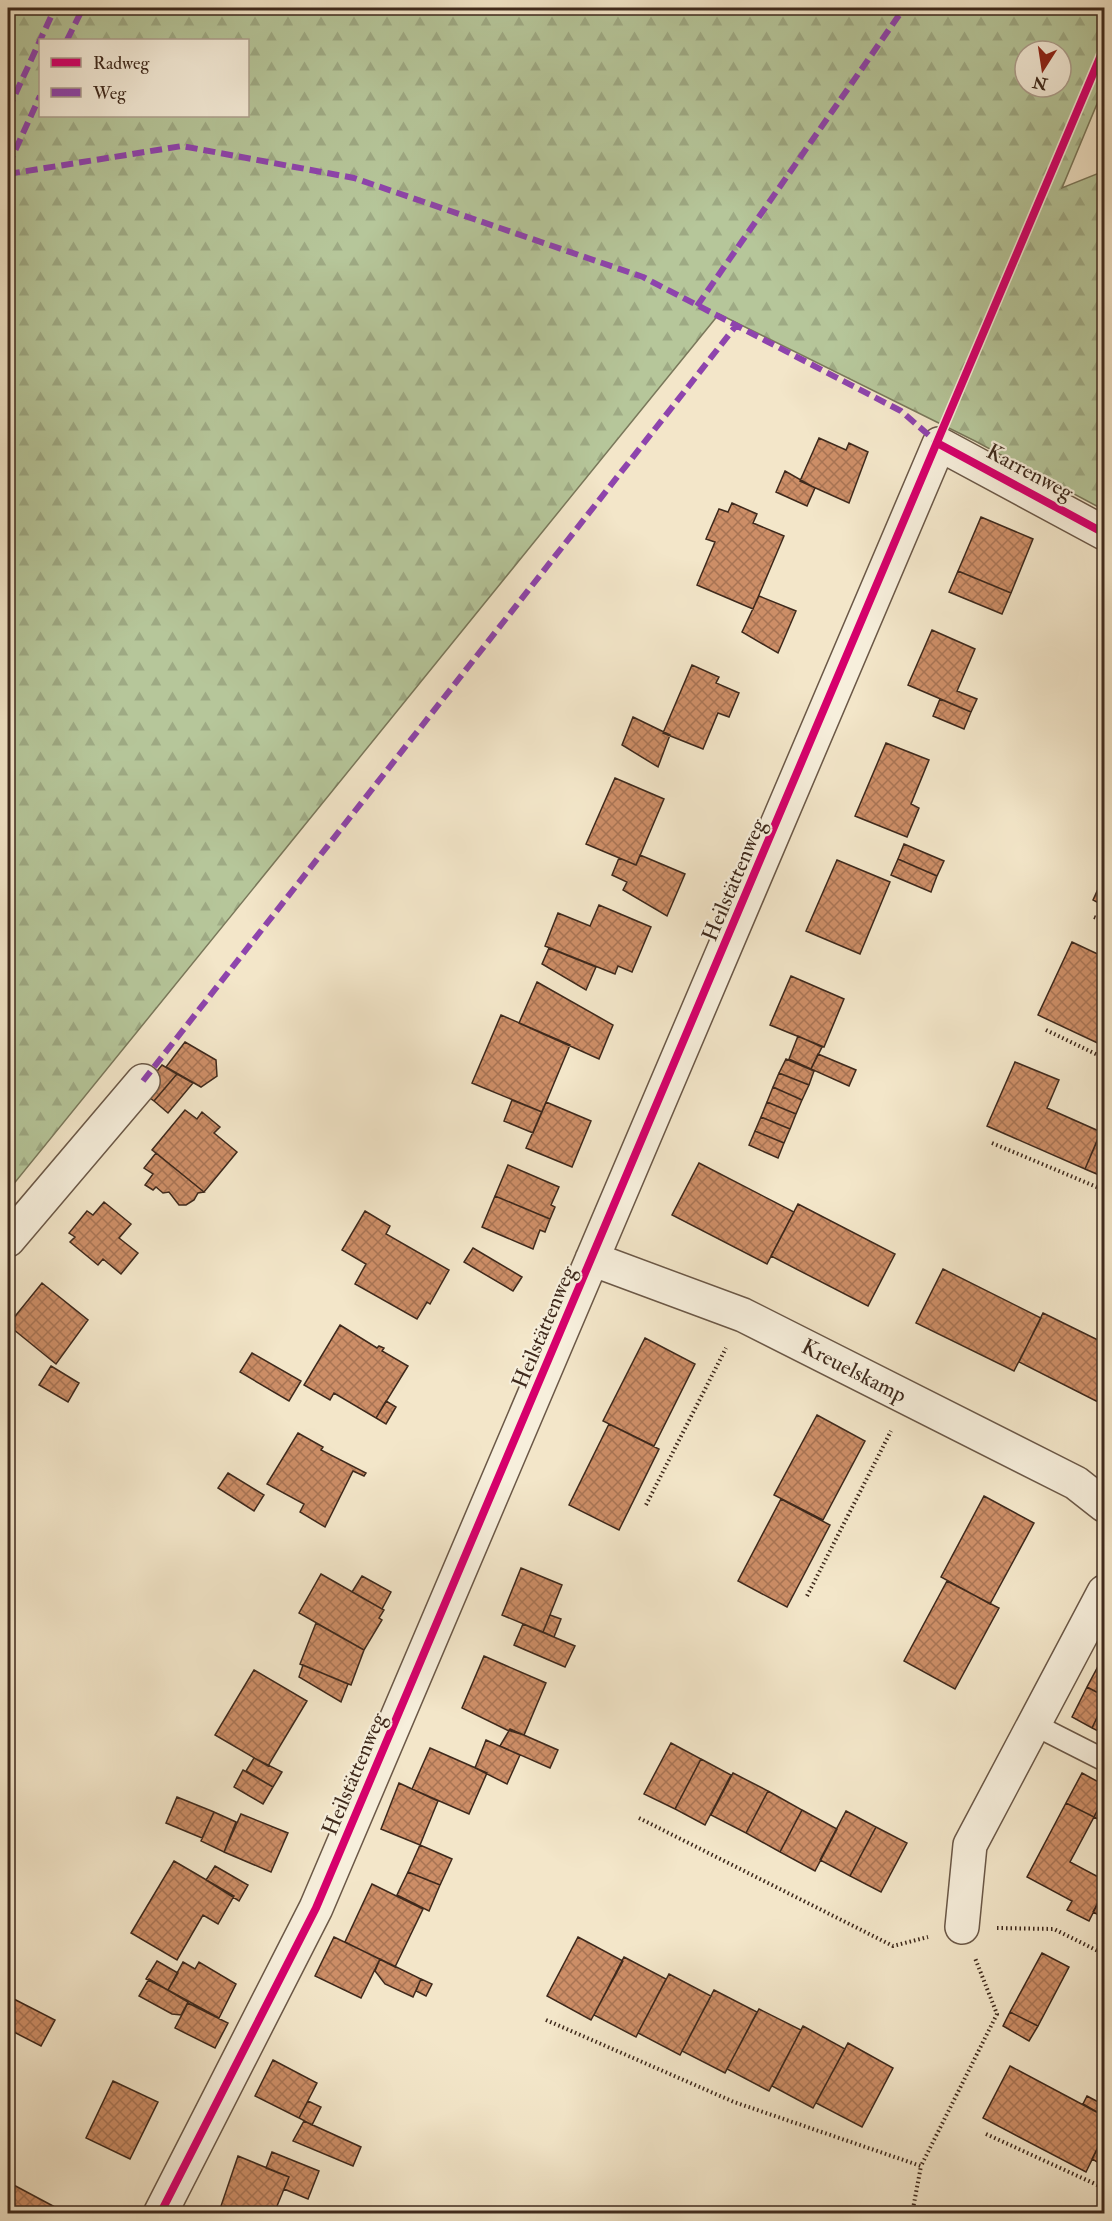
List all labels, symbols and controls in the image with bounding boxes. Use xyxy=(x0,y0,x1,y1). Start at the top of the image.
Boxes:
legend xyxy=(39,39,249,117)
north arrow xyxy=(1013,39,1073,99)
text: Radweg xyxy=(93,52,151,75)
text: N xyxy=(1030,71,1050,94)
text: Weg xyxy=(92,82,127,105)
street label: Karrenweg xyxy=(982,437,1079,507)
street label: Heilstättenweg xyxy=(696,814,773,945)
street label: Heilstättenweg xyxy=(506,1261,583,1392)
street label: Kreuelskamp xyxy=(796,1333,911,1410)
street label: Heilstättenweg xyxy=(316,1708,393,1839)

